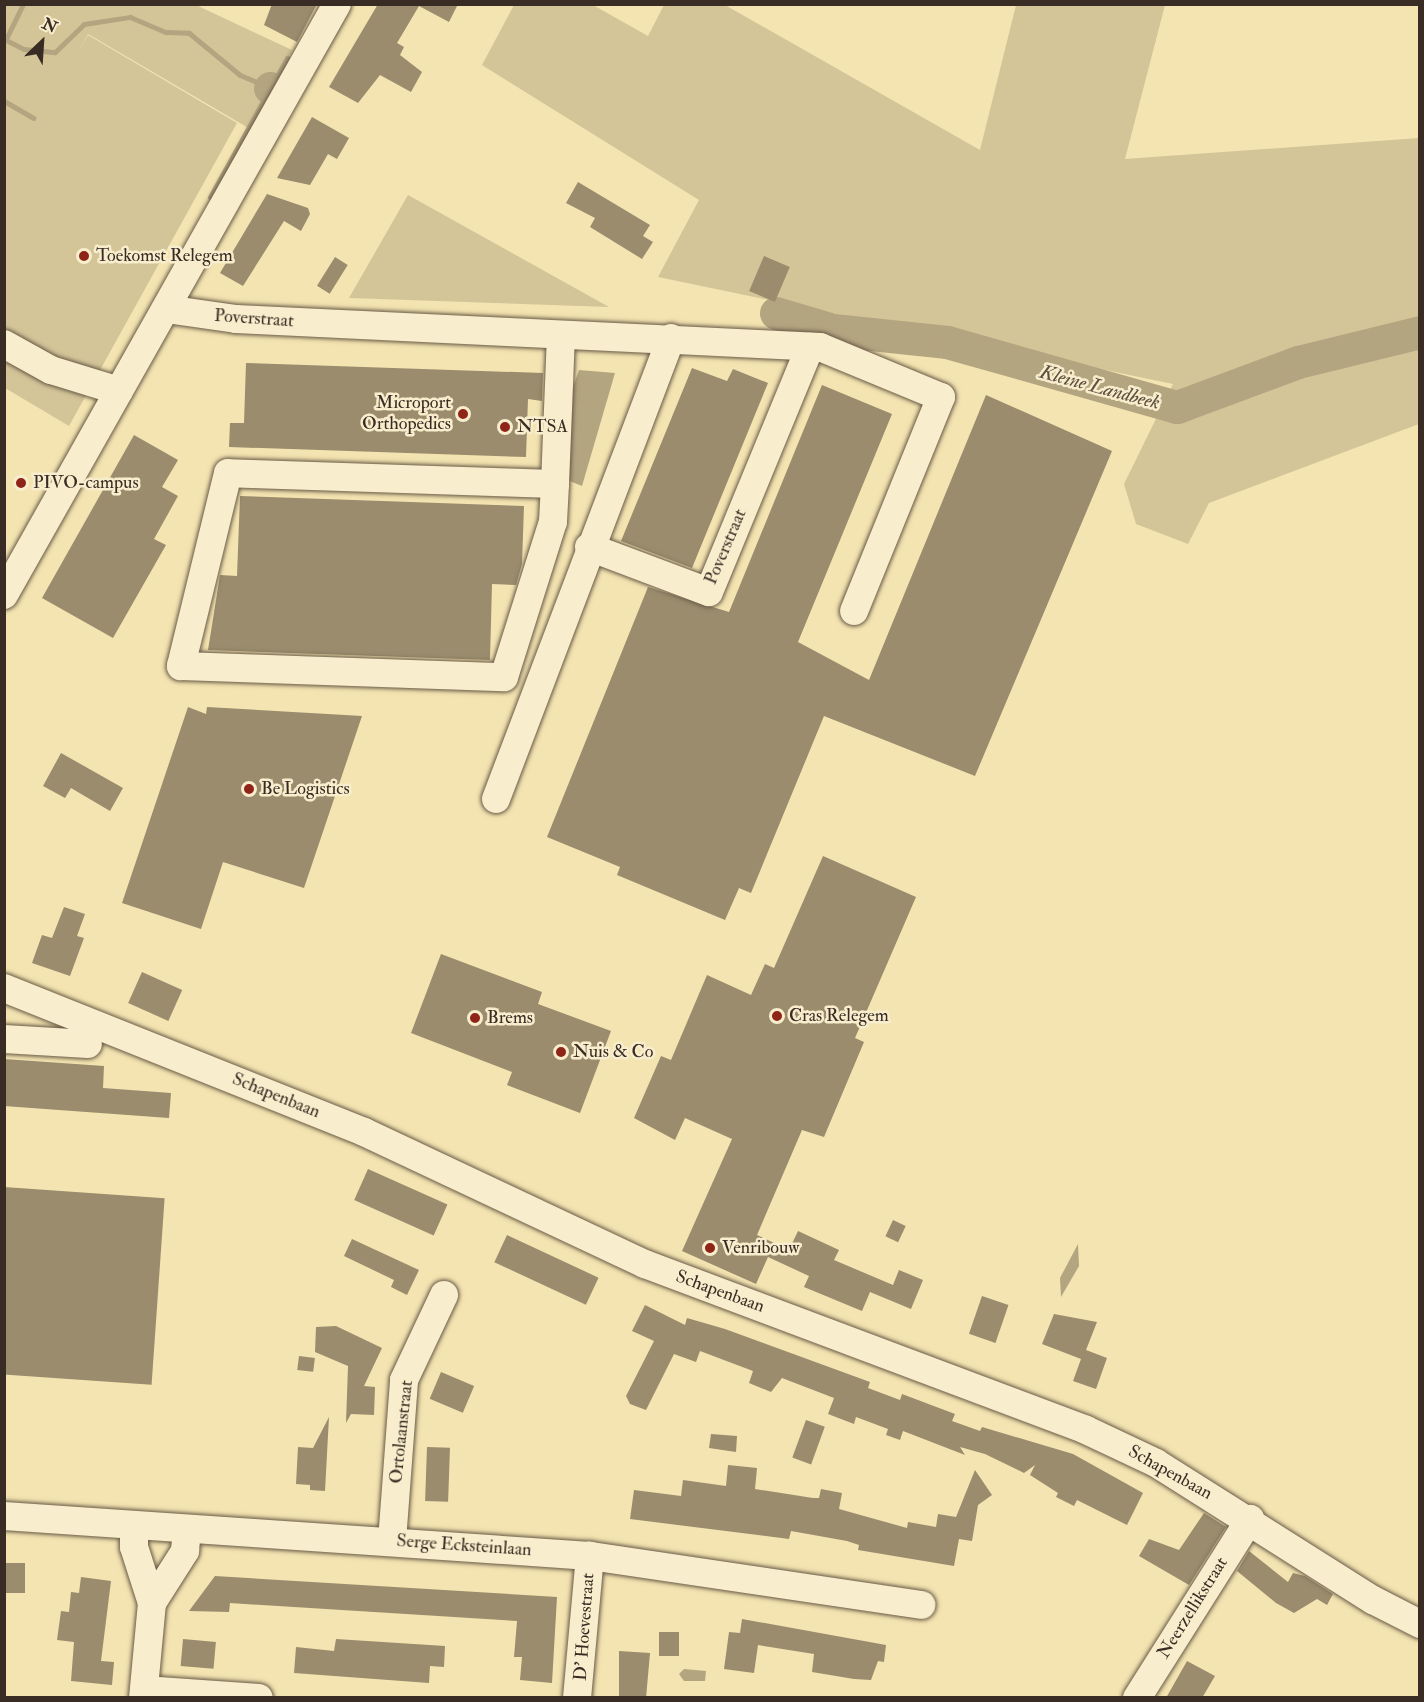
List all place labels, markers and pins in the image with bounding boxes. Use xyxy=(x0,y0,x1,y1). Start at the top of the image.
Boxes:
place label: Toekomst Relegem xyxy=(96,245,233,267)
marker: Toekomst Relegem xyxy=(77,249,91,263)
place label: Microport Orthopedics xyxy=(362,393,451,436)
marker: Microport Orthopedics xyxy=(456,407,470,421)
place label: NTSA xyxy=(517,416,568,438)
marker: NTSA xyxy=(498,420,512,434)
place label: PIVO-campus xyxy=(33,472,139,494)
marker: PIVO-campus xyxy=(14,476,28,490)
place label: Be Logistics xyxy=(261,778,350,800)
marker: Be Logistics xyxy=(242,782,256,796)
place label: Cras Relegem xyxy=(789,1005,889,1027)
place label: Brems xyxy=(487,1007,533,1029)
marker: Cras Relegem xyxy=(770,1009,784,1023)
marker: Brems xyxy=(468,1011,482,1025)
place label: Nuis & Co xyxy=(573,1041,653,1063)
marker: Nuis & Co xyxy=(554,1045,568,1059)
place label: Venribouw xyxy=(722,1237,799,1259)
marker: Venribouw xyxy=(703,1241,717,1255)

